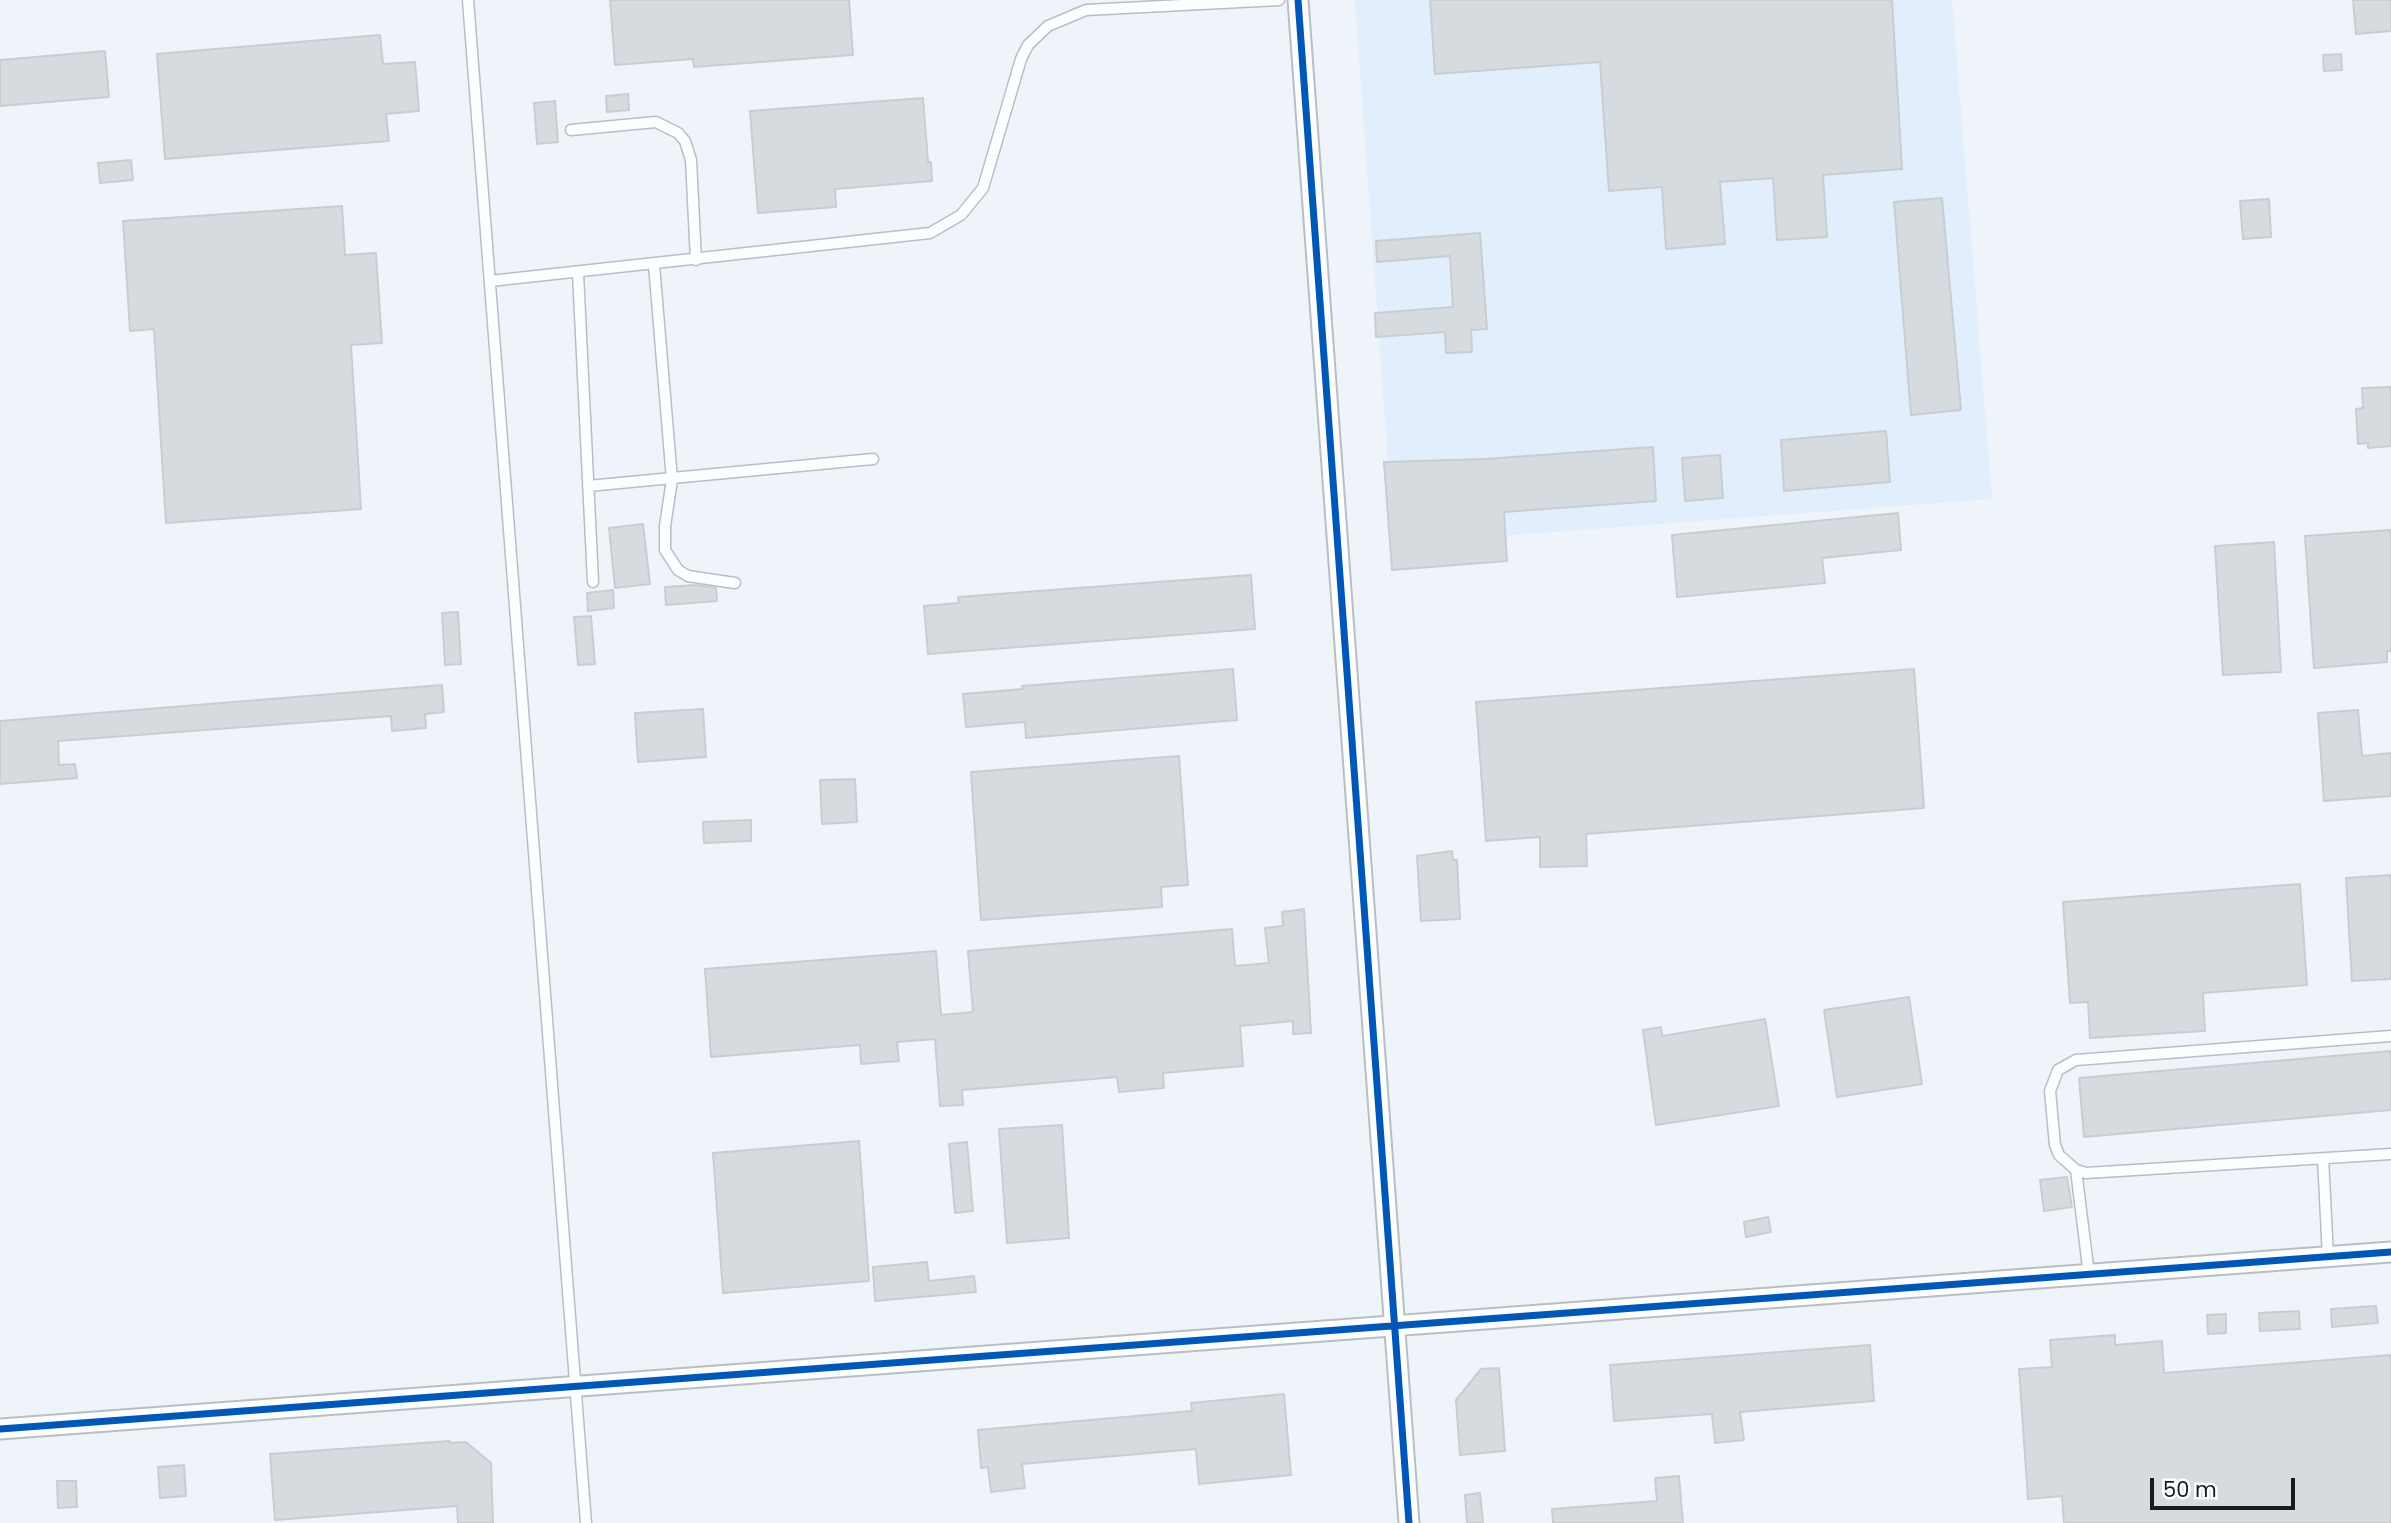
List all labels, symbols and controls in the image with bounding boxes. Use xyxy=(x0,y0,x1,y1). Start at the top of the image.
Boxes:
scale bar xyxy=(2153,1464,2298,1508)
text: 50 m xyxy=(2163,1475,2217,1504)

